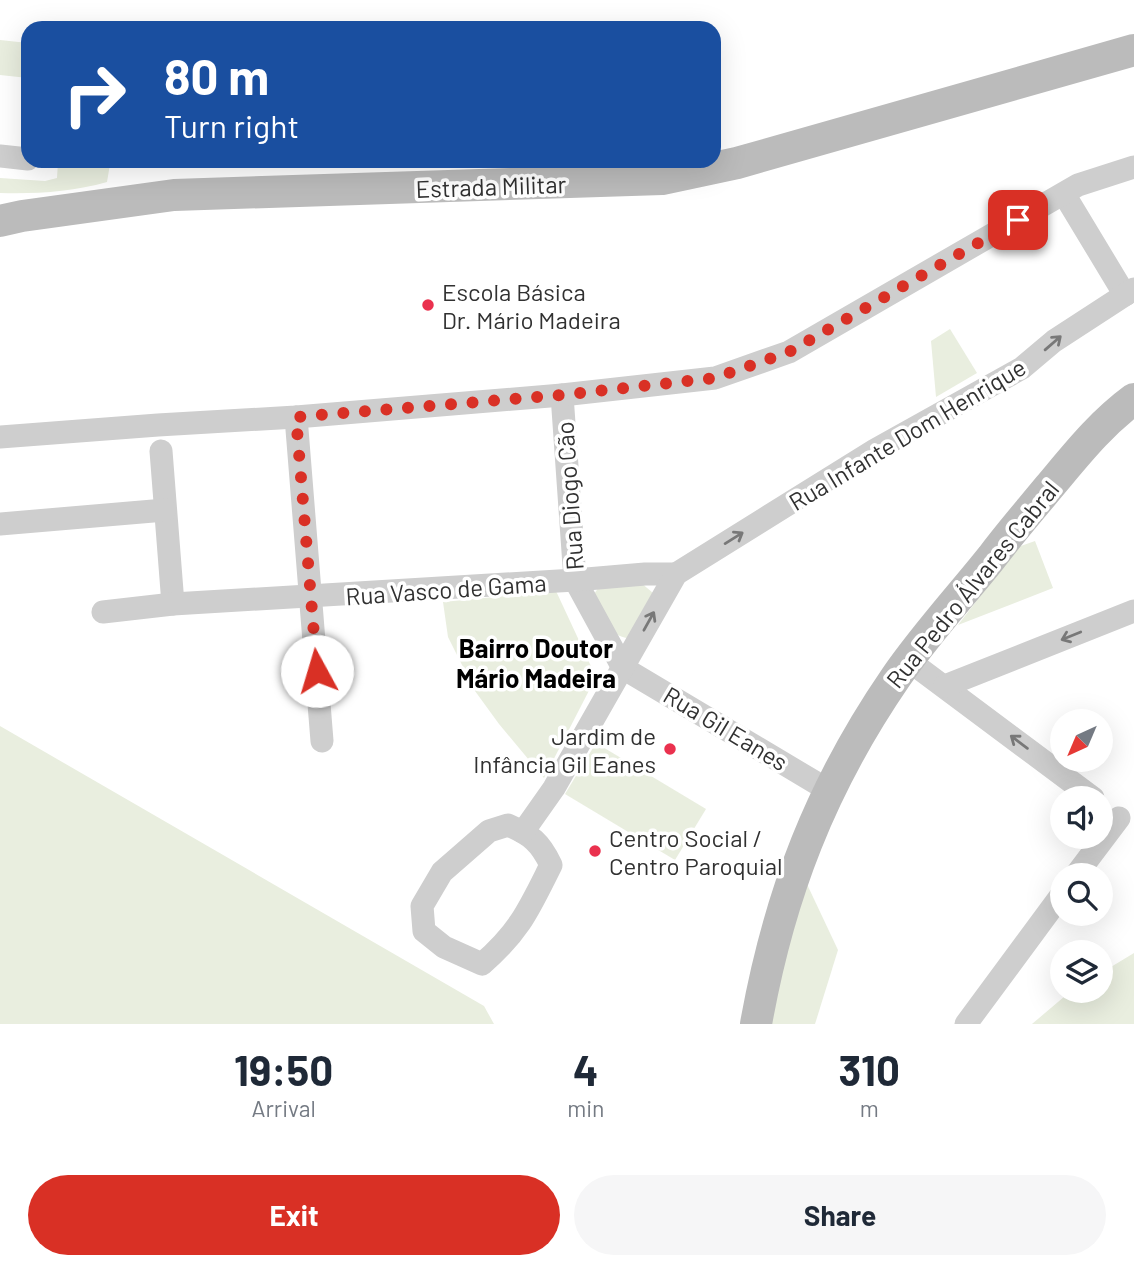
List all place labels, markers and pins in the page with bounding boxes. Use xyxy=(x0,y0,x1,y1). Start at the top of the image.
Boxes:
pin xyxy=(988,190,1048,250)
place label: Escola Básica Dr. Mário Madeira xyxy=(442,277,621,334)
marker: Escola Básica Dr. Mário Madeira xyxy=(420,297,436,313)
place label: Jardim de Infância Gil Eanes xyxy=(473,721,656,778)
marker: Jardim de Infância Gil Eanes xyxy=(662,741,678,757)
place label: Centro Social / Centro Paroquial xyxy=(609,823,783,880)
marker: Centro Social / Centro Paroquial xyxy=(587,843,603,859)

